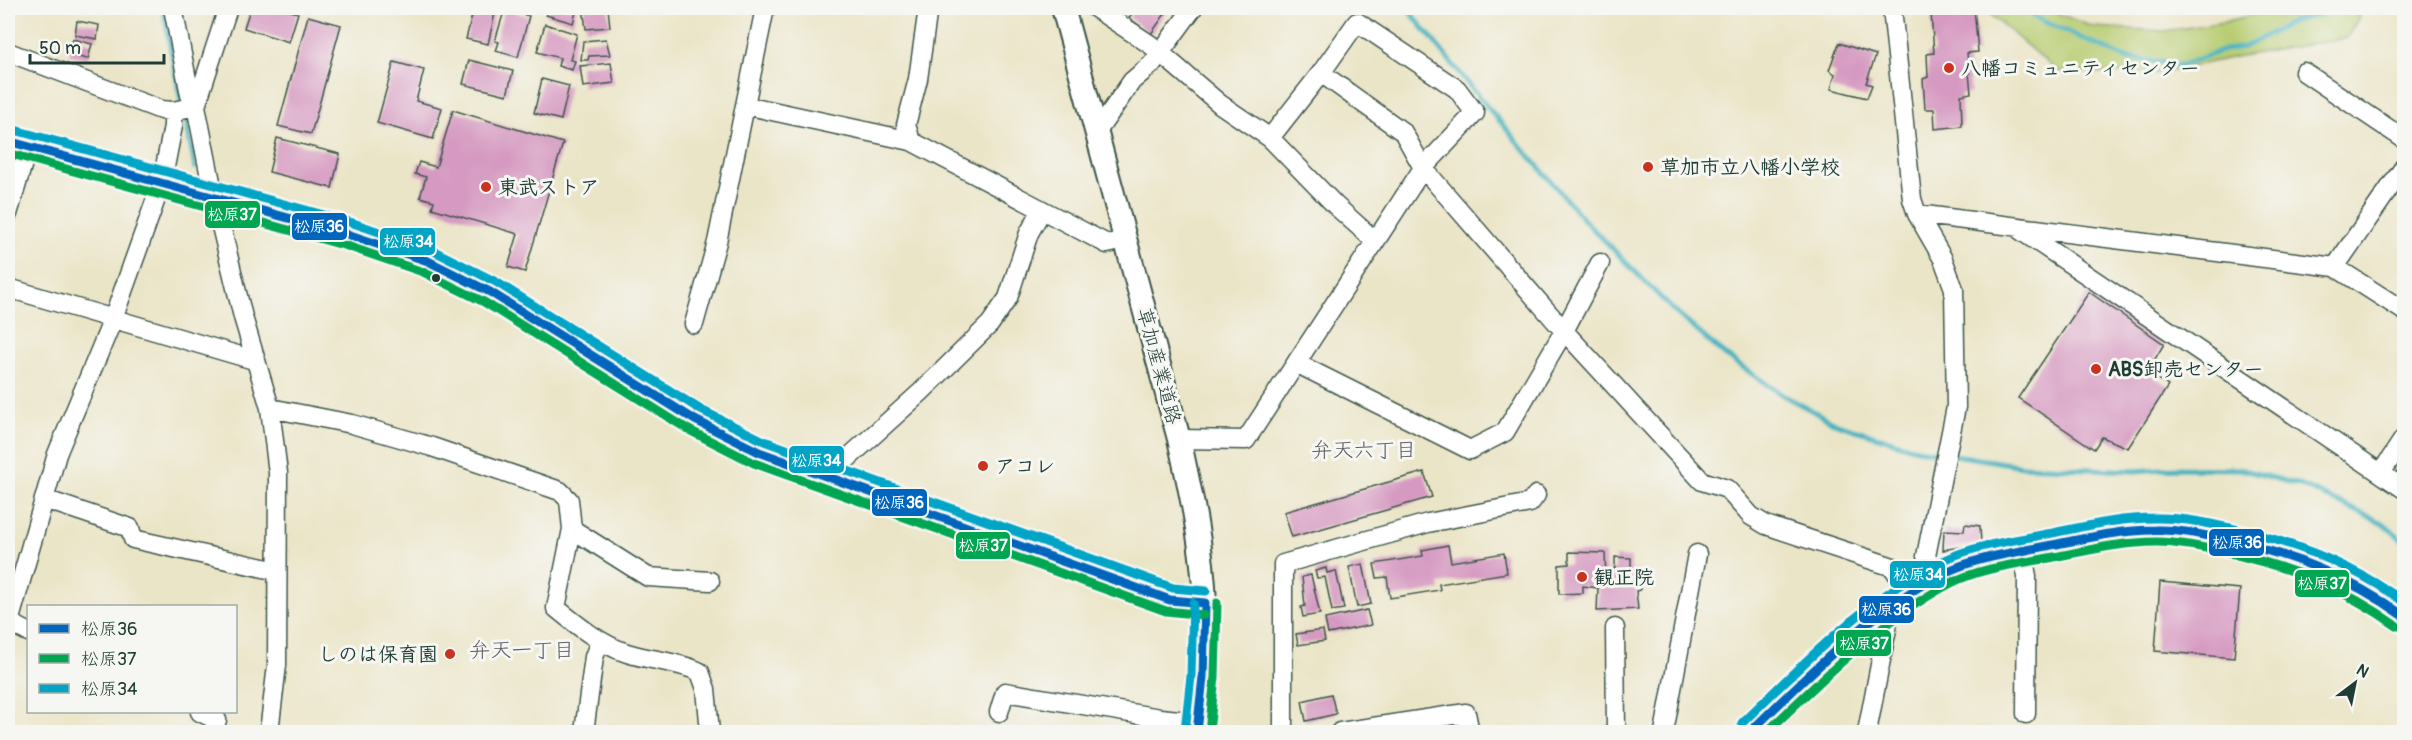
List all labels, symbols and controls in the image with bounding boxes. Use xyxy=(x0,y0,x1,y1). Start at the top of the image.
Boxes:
scale bar xyxy=(30,27,164,65)
text: 50 m xyxy=(39,37,81,60)
place label: 八幡コミュニティセンター xyxy=(1961,56,2200,81)
marker: 八幡コミュニティセンター xyxy=(1942,61,1956,75)
place label: 草加市立八幡小学校 xyxy=(1660,155,1840,180)
marker: 草加市立八幡小学校 xyxy=(1641,160,1655,174)
place label: 東武ストア xyxy=(498,175,600,200)
marker: 東武ストア xyxy=(479,180,493,194)
line badge: 松原37 xyxy=(204,200,261,229)
text: 松原37 xyxy=(207,205,257,225)
line badge: 松原36 xyxy=(291,212,348,241)
text: 松原36 xyxy=(294,217,344,237)
line badge: 松原34 xyxy=(379,227,436,256)
text: 松原34 xyxy=(383,232,434,252)
unlabelled marker xyxy=(430,272,442,284)
street label: 草加産業道路 xyxy=(1131,305,1187,427)
place label: ABS卸売センター xyxy=(2108,357,2263,382)
marker: ABS卸売センター xyxy=(2089,362,2103,376)
district label: 弁天六丁目 xyxy=(1312,437,1417,464)
line badge: 松原34 xyxy=(788,445,845,474)
text: 松原34 xyxy=(791,451,842,471)
place label: アコレ xyxy=(995,454,1055,479)
marker: アコレ xyxy=(976,459,990,473)
line badge: 松原36 xyxy=(871,488,928,517)
text: 松原36 xyxy=(874,493,924,513)
line badge: 松原36 xyxy=(2208,528,2265,557)
line badge: 松原37 xyxy=(955,531,1011,560)
text: 松原36 xyxy=(2212,533,2262,553)
text: 松原37 xyxy=(958,536,1008,556)
line badge: 松原34 xyxy=(1889,560,1946,589)
place label: 観正院 xyxy=(1594,565,1654,590)
text: 松原34 xyxy=(1893,565,1944,585)
line badge: 松原37 xyxy=(2294,569,2350,598)
marker: 観正院 xyxy=(1575,570,1589,584)
text: 松原37 xyxy=(2297,574,2347,594)
line badge: 松原36 xyxy=(1858,595,1915,624)
text: 松原36 xyxy=(1861,600,1911,620)
legend xyxy=(27,605,237,713)
text: 松原36 xyxy=(81,618,138,641)
line badge: 松原37 xyxy=(1835,629,1892,657)
text: 松原37 xyxy=(1839,634,1889,654)
district label: 弁天一丁目 xyxy=(470,637,575,664)
place label: しのは保育園 xyxy=(318,642,438,667)
marker: しのは保育園 xyxy=(443,647,457,661)
text: 松原37 xyxy=(81,648,137,671)
north arrow xyxy=(2325,653,2385,713)
text: N xyxy=(2353,660,2372,683)
text: 松原34 xyxy=(81,678,138,701)

